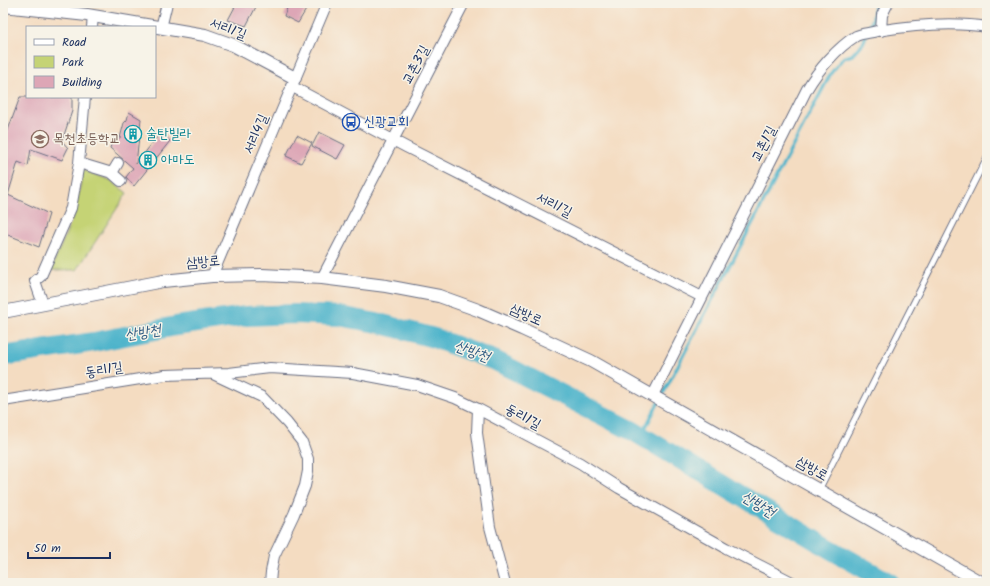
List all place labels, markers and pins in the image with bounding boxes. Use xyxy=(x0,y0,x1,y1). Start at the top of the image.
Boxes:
place label: 신광교회 xyxy=(364,111,409,133)
bus stop icon: 신광교회 xyxy=(341,112,361,132)
place label: 술탄빌라 xyxy=(146,123,192,145)
building icon: 술탄빌라 xyxy=(123,124,143,144)
place label: 목천초등학교 xyxy=(53,128,121,150)
school or university icon: 목천초등학교 xyxy=(30,129,50,149)
place label: 아마도 xyxy=(161,149,195,171)
building icon: 아마도 xyxy=(138,150,158,170)

